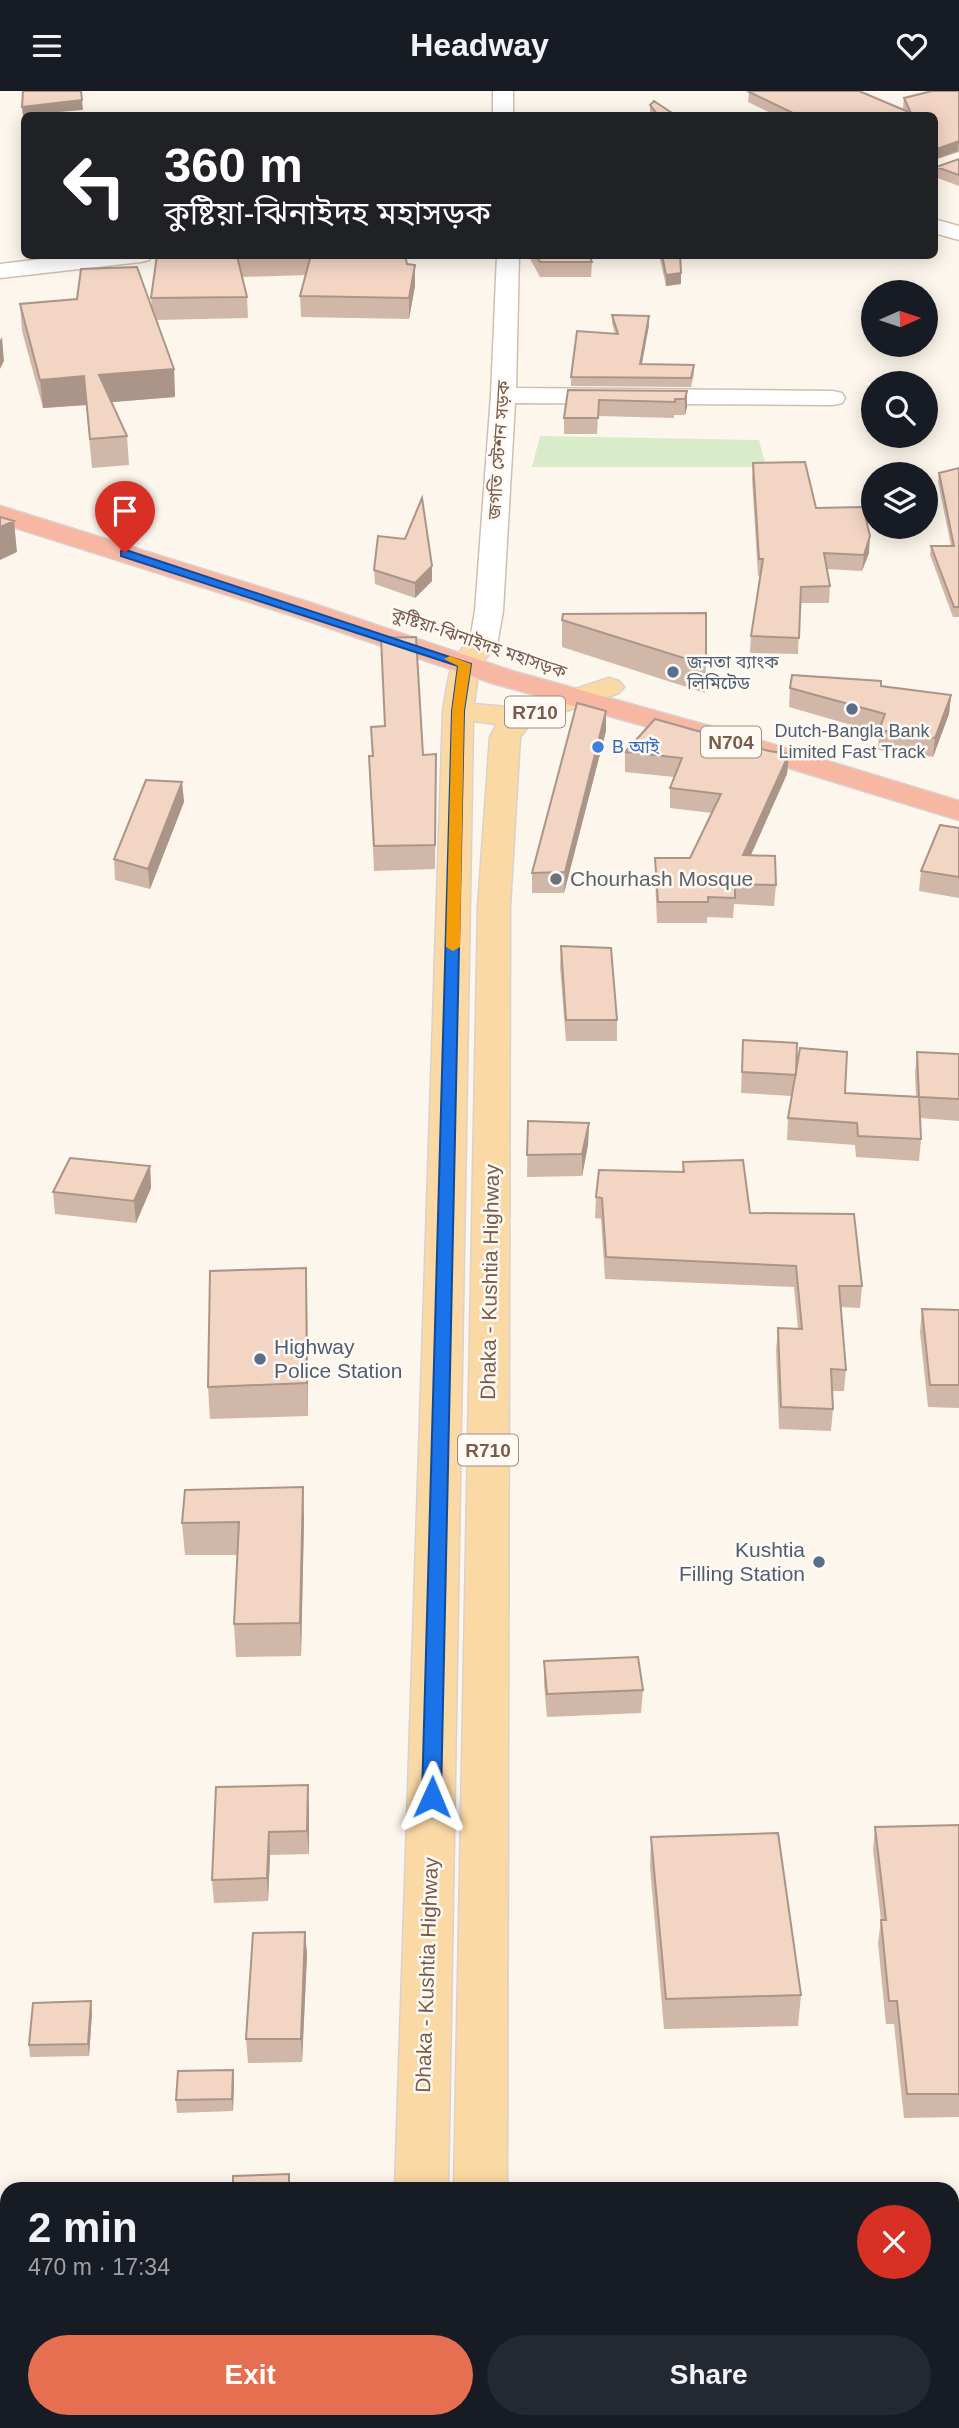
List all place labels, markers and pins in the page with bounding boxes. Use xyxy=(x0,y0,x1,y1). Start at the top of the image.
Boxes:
pin xyxy=(95,481,155,553)
place label: জনতা ব্যাংক লিমিটেড xyxy=(686,652,779,693)
marker: জনতা ব্যাংক লিমিটেড xyxy=(665,664,681,680)
marker: Dutch-Bangla Bank Limited Fast Track xyxy=(844,701,860,717)
place label: Dutch-Bangla Bank Limited Fast Track xyxy=(774,721,931,762)
place label: B আই xyxy=(612,737,660,757)
marker: B আই xyxy=(590,739,606,755)
place label: Chourhash Mosque xyxy=(570,867,753,890)
marker: Chourhash Mosque xyxy=(548,871,564,887)
place label: Highway Police Station xyxy=(274,1335,402,1382)
marker: Highway Police Station xyxy=(252,1351,268,1367)
place label: Kushtia Filling Station xyxy=(679,1538,805,1585)
marker: Kushtia Filling Station xyxy=(811,1554,827,1570)

